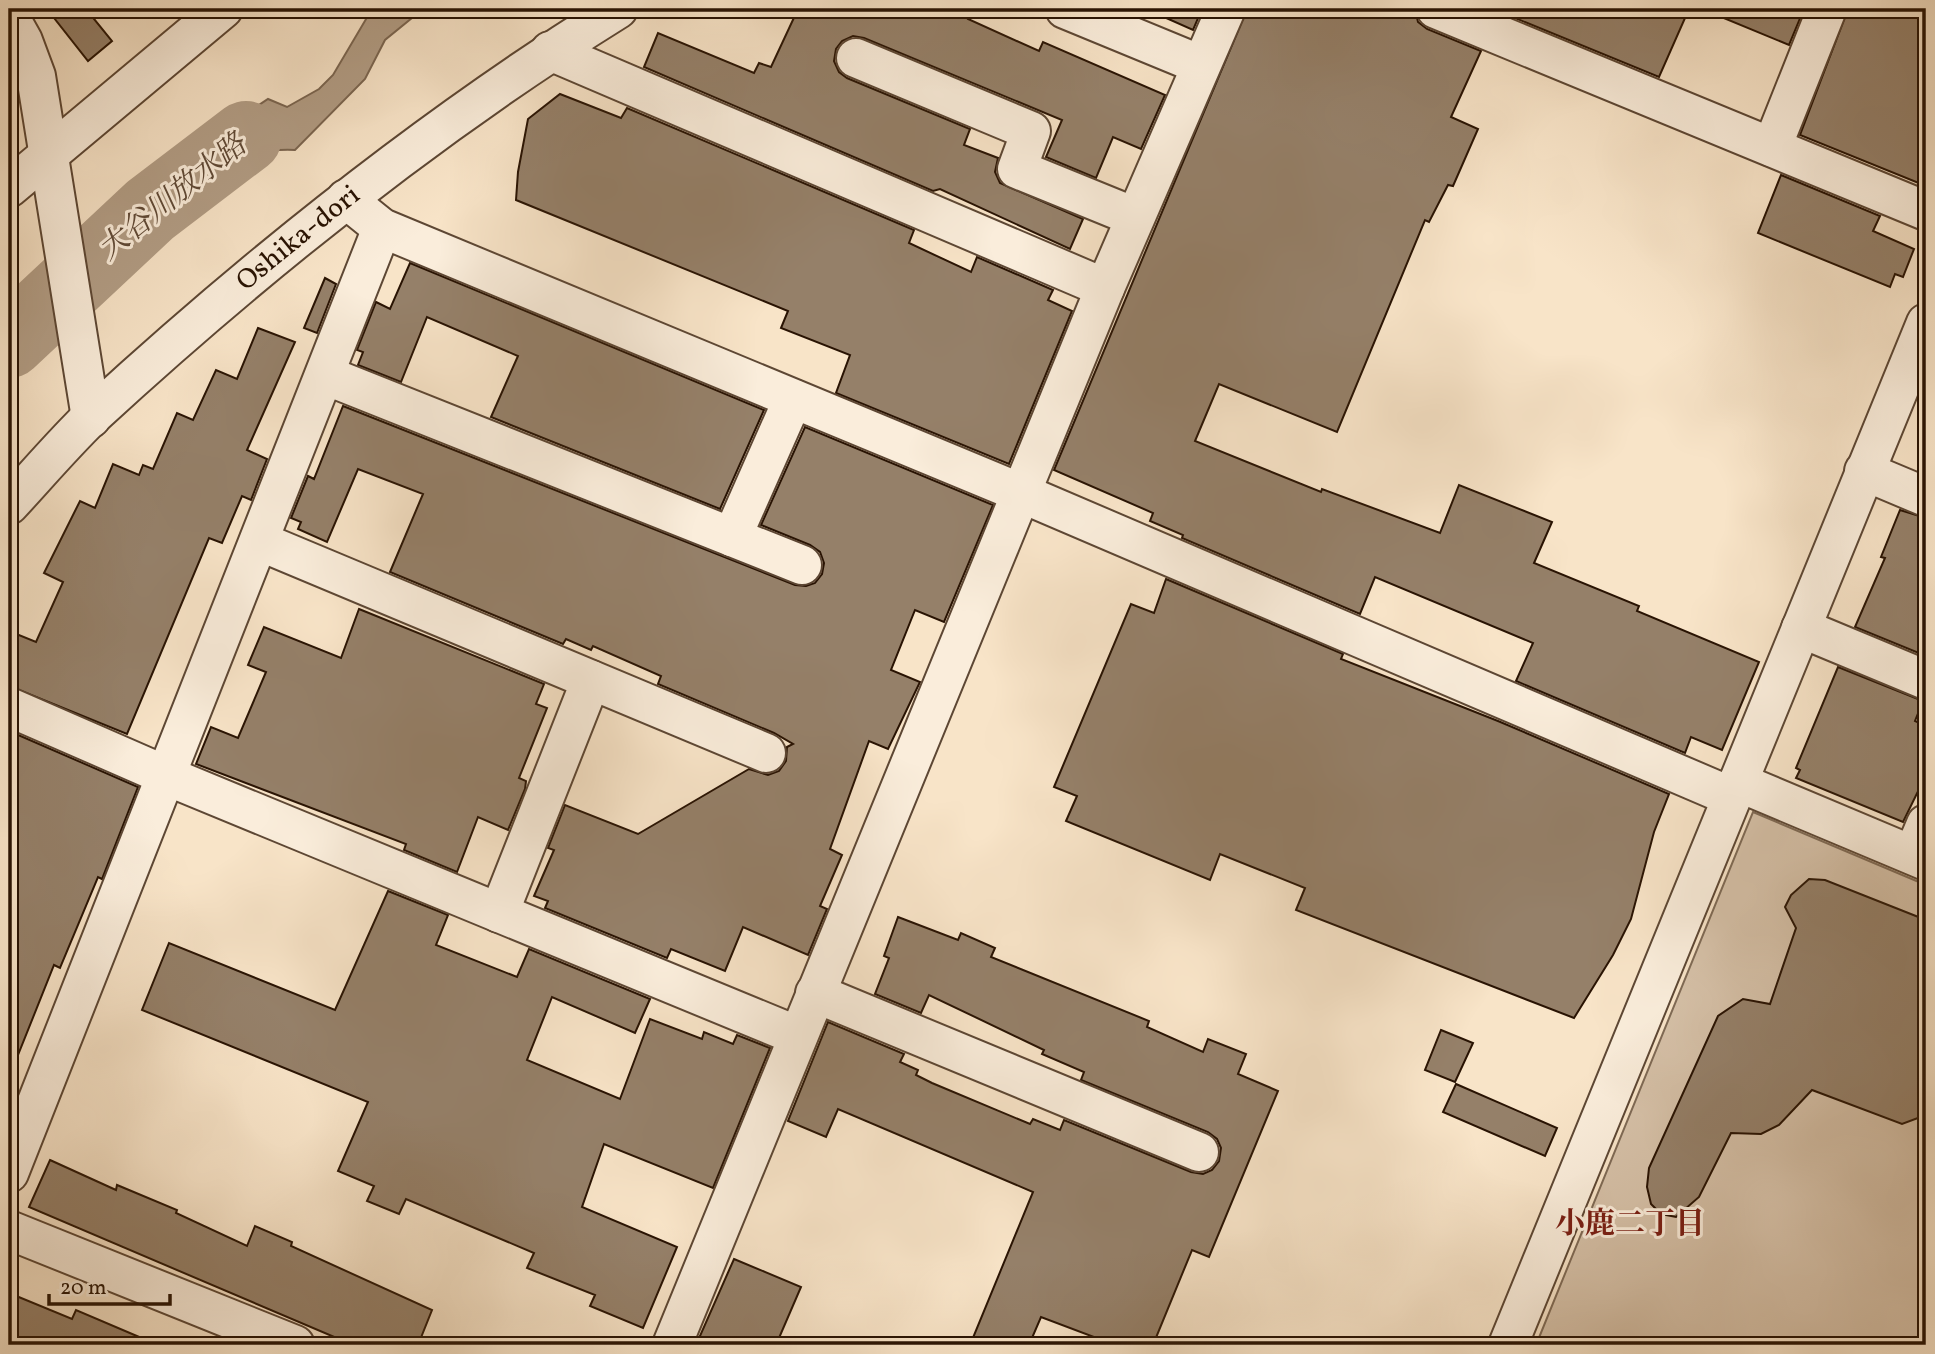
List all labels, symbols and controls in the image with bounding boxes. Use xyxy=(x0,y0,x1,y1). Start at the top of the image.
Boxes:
water label: 大谷川放水路 xyxy=(90,124,258,271)
street label: Oshika-dori xyxy=(228,176,369,300)
district label: 小鹿二丁目 xyxy=(1555,1204,1705,1246)
scale bar xyxy=(49,1263,170,1307)
text: 20 m xyxy=(60,1274,106,1303)

